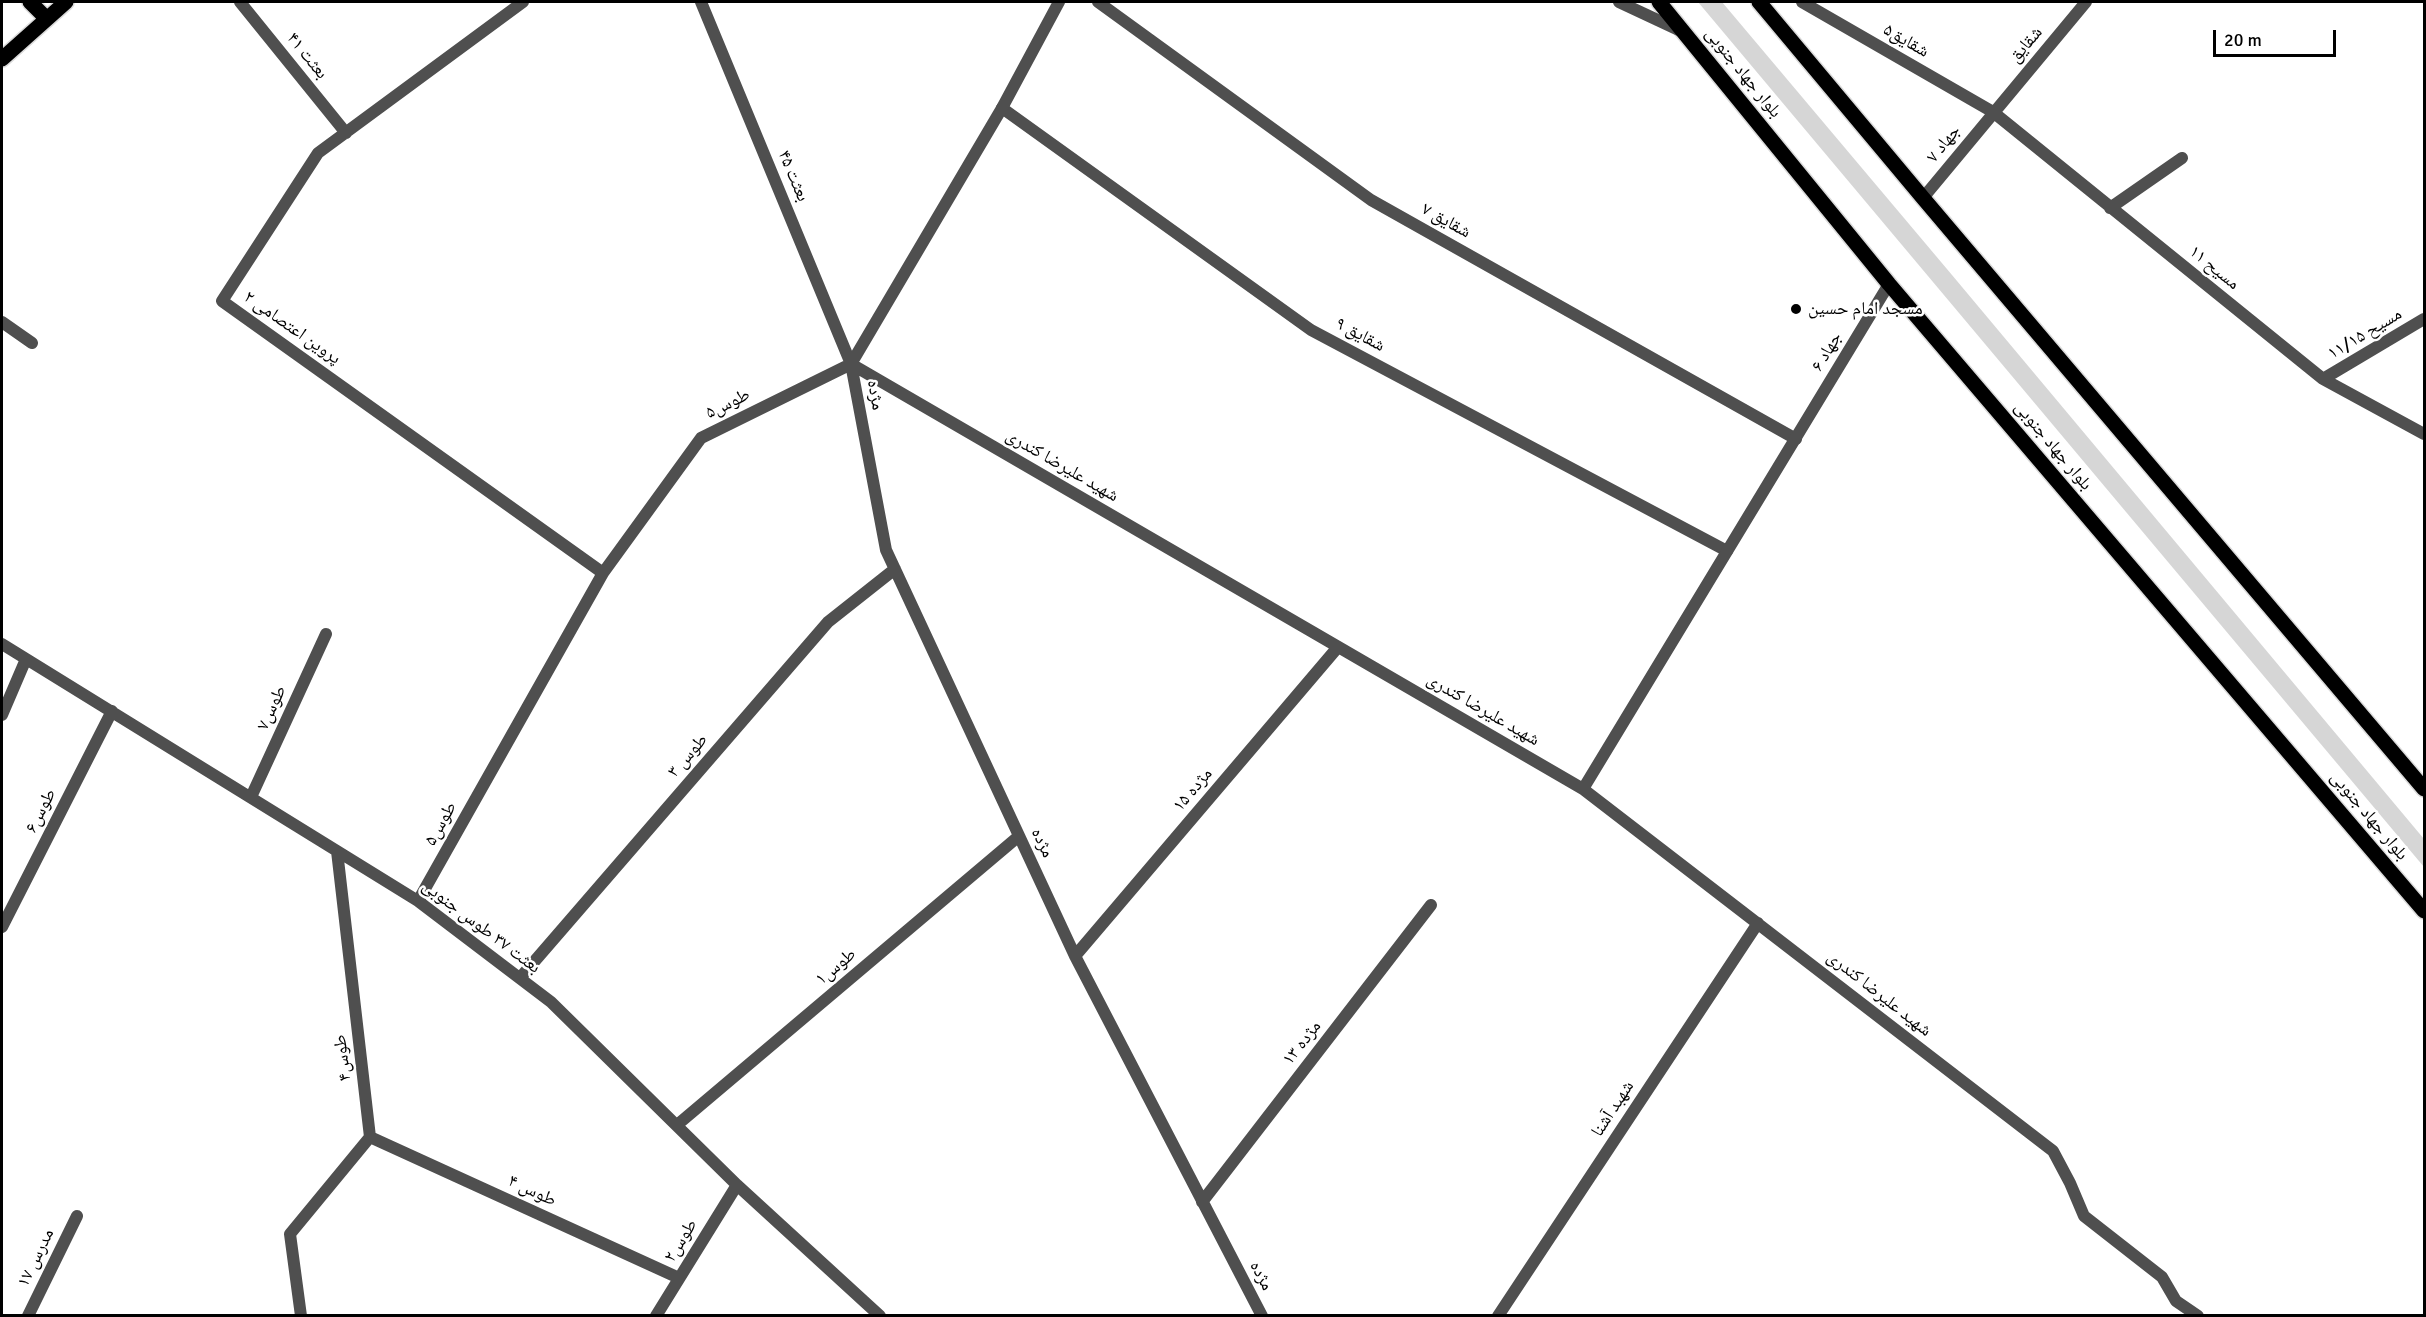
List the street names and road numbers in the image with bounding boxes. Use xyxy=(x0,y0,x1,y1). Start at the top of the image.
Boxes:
street label: شقایق۵ xyxy=(1879,19,1933,63)
street label: شقایق xyxy=(2005,22,2047,68)
street label: بلوار جهاد جنوبی xyxy=(1700,24,1786,122)
street label: بعثت ۴۱ xyxy=(282,28,332,84)
street label: جهاد ۷ xyxy=(1922,121,1966,167)
street label: بعثت ۴۵ xyxy=(773,147,813,205)
street label: شقایق ۷ xyxy=(1418,199,1474,243)
street label: مسیح ۱۱ xyxy=(2184,241,2244,295)
street label: پروین اعتصامی ۲ xyxy=(239,287,345,369)
street label: مسیح ۱۱/۱۵ xyxy=(2324,303,2406,365)
street label: شقایق ۹ xyxy=(1331,313,1389,357)
street label: جهاد ۶ xyxy=(1807,328,1847,376)
street label: مژده xyxy=(862,378,888,412)
street label: طوس۵ xyxy=(702,384,754,424)
street label: بلوار جهاد جنوبی xyxy=(2009,397,2097,495)
street label: شهید علیرضا کندری xyxy=(1002,425,1122,507)
street label: شهید علیرضا کندری xyxy=(1423,669,1543,751)
street label: طوس۷ xyxy=(252,682,292,734)
street label: طوس ۳ xyxy=(663,730,713,782)
street label: مژده ۱۵ xyxy=(1169,764,1217,816)
street label: بلوار جهاد جنوبی xyxy=(2325,767,2413,865)
street label: طوس۶ xyxy=(21,785,61,837)
street label: طوس۵ xyxy=(420,798,462,850)
street label: مژده xyxy=(1026,825,1058,861)
street label: بعثت ۳۷ طوس جنوبی xyxy=(418,875,544,979)
street label: طوس۱ xyxy=(811,944,861,990)
street label: شهید علیرضا کندری xyxy=(1822,946,1936,1042)
street label: مژده ۱۳ xyxy=(1278,1016,1326,1070)
street label: طوس۴ xyxy=(329,1034,357,1082)
street label: شهبد آشنا xyxy=(1587,1077,1639,1141)
street label: طوس ۴ xyxy=(505,1171,559,1211)
street label: طوس۲ xyxy=(659,1216,703,1266)
street label: مدرس ۱۷ xyxy=(13,1225,59,1291)
street label: مژده xyxy=(1244,1258,1278,1294)

